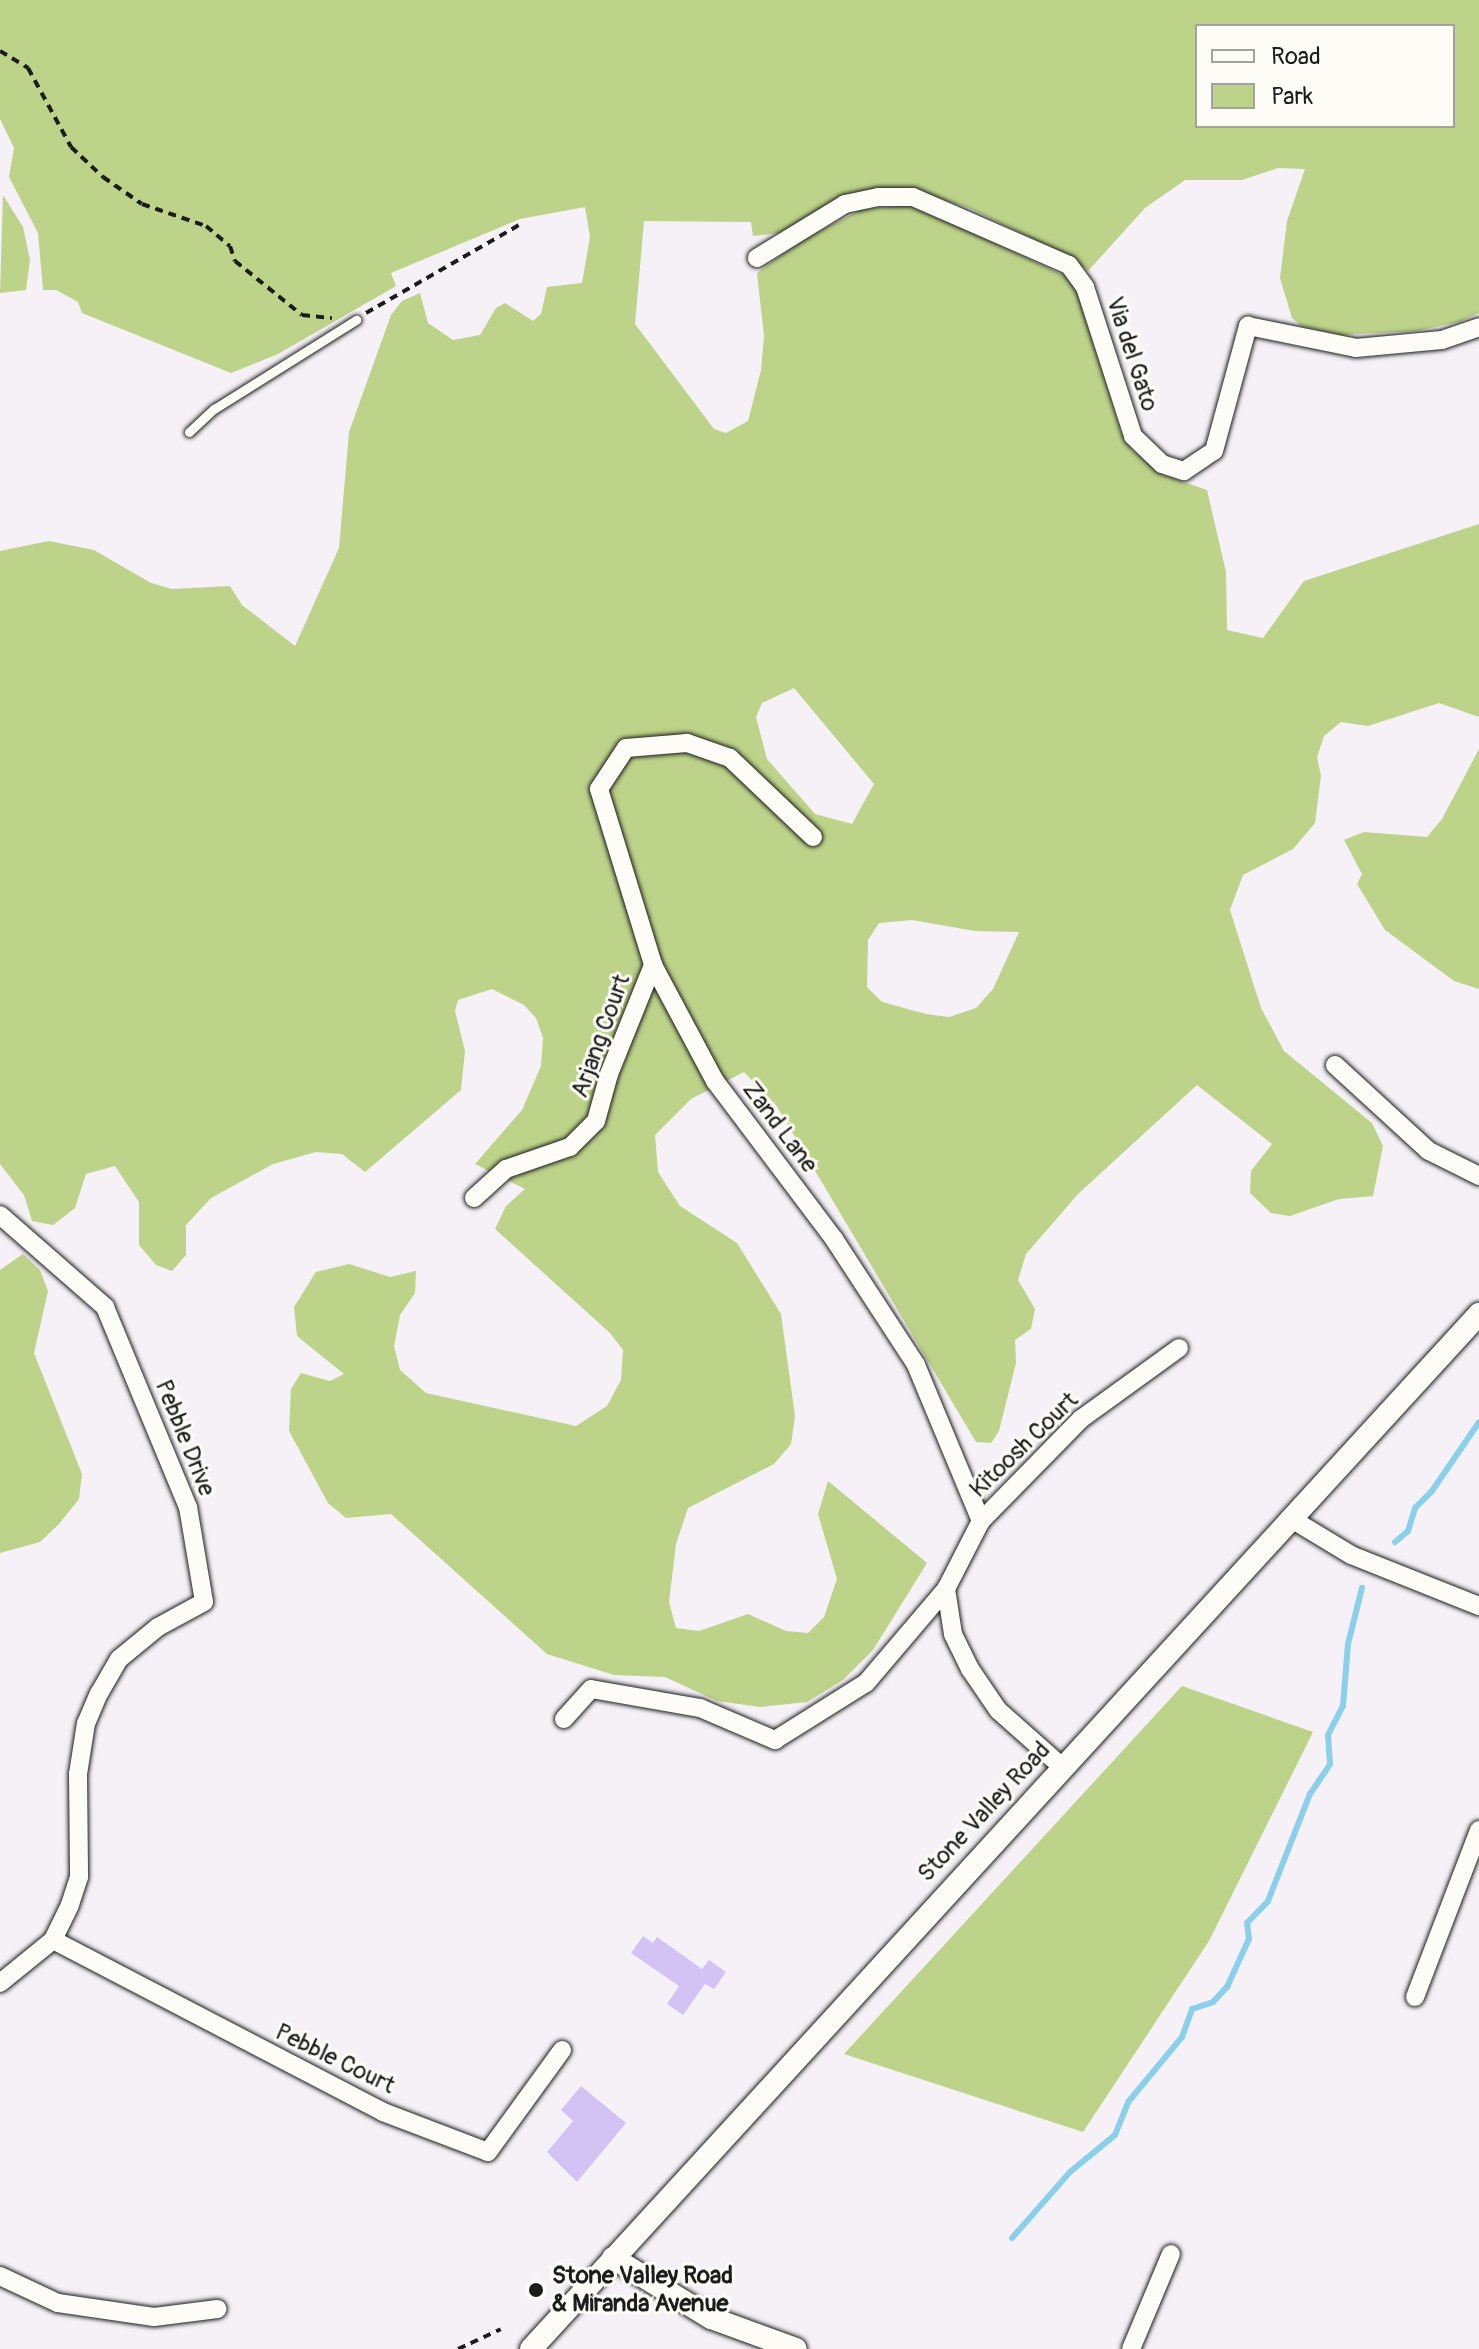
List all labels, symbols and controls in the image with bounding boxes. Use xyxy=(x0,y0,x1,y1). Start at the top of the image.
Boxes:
legend xyxy=(1195,24,1455,128)
text: Road xyxy=(1271,42,1321,71)
text: Park xyxy=(1271,82,1313,111)
street label: Via del Gato xyxy=(1100,293,1164,415)
street label: Arjang Court xyxy=(565,970,637,1102)
street label: Zand Lane xyxy=(736,1076,824,1178)
street label: Pebble Drive xyxy=(149,1376,221,1500)
street label: Kitoosh Court xyxy=(964,1386,1084,1504)
street label: Stone Valley Road xyxy=(912,1736,1056,1888)
street label: Pebble Court xyxy=(271,2018,399,2100)
place label: Stone Valley Road & Miranda Avenue xyxy=(552,2262,733,2318)
marker: Stone Valley Road & Miranda Avenue xyxy=(527,2281,545,2299)

